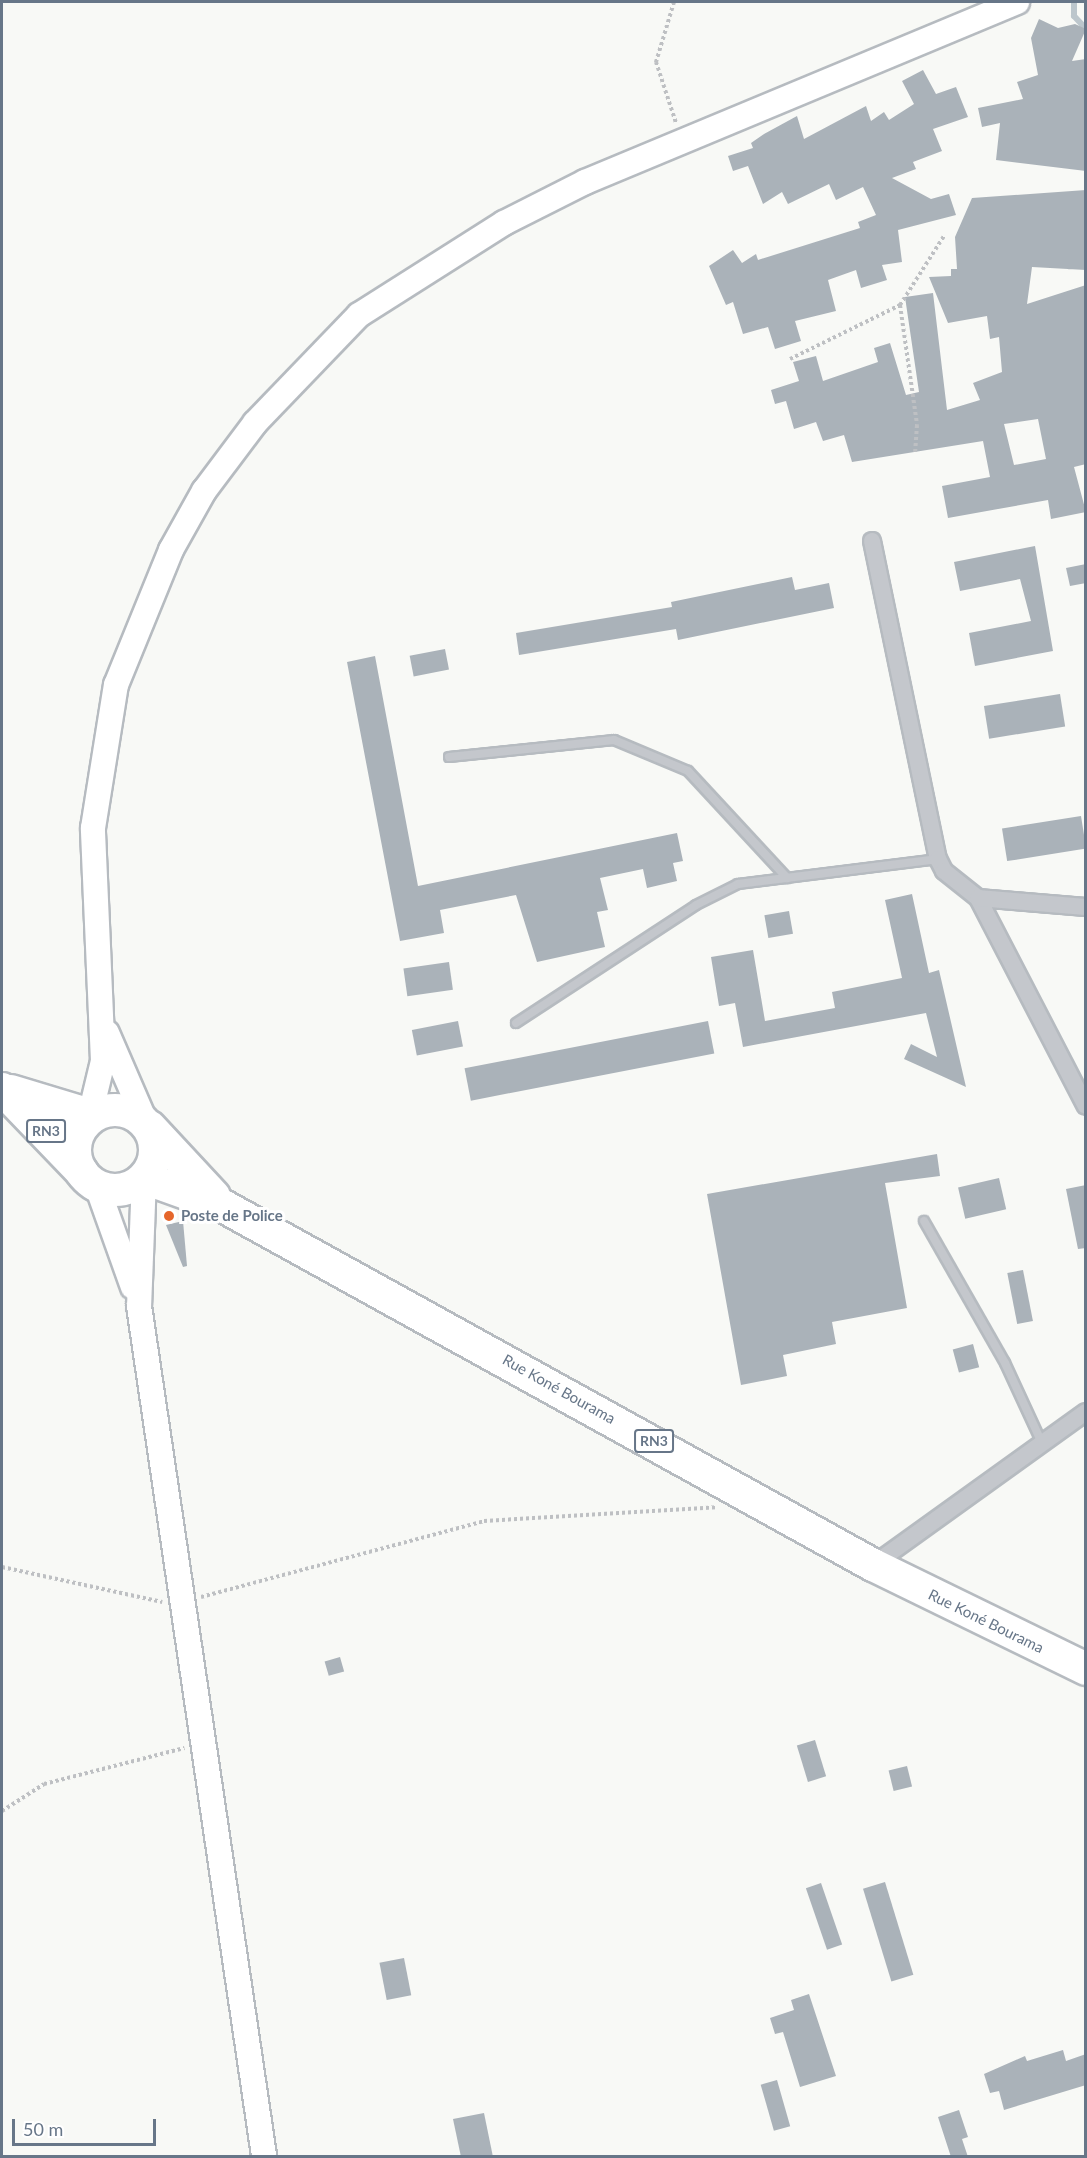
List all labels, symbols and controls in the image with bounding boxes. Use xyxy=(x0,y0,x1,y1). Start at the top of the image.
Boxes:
road number: RN3 xyxy=(25,1120,67,1142)
place label: Poste de Police xyxy=(181,1207,283,1225)
marker: Poste de Police xyxy=(162,1209,176,1223)
street label: Rue Koné Bourama xyxy=(499,1351,619,1427)
road number: RN3 xyxy=(633,1430,675,1452)
street label: Rue Koné Bourama xyxy=(925,1585,1047,1657)
scale bar xyxy=(15,2107,159,2145)
text: 50 m xyxy=(23,2118,63,2140)

